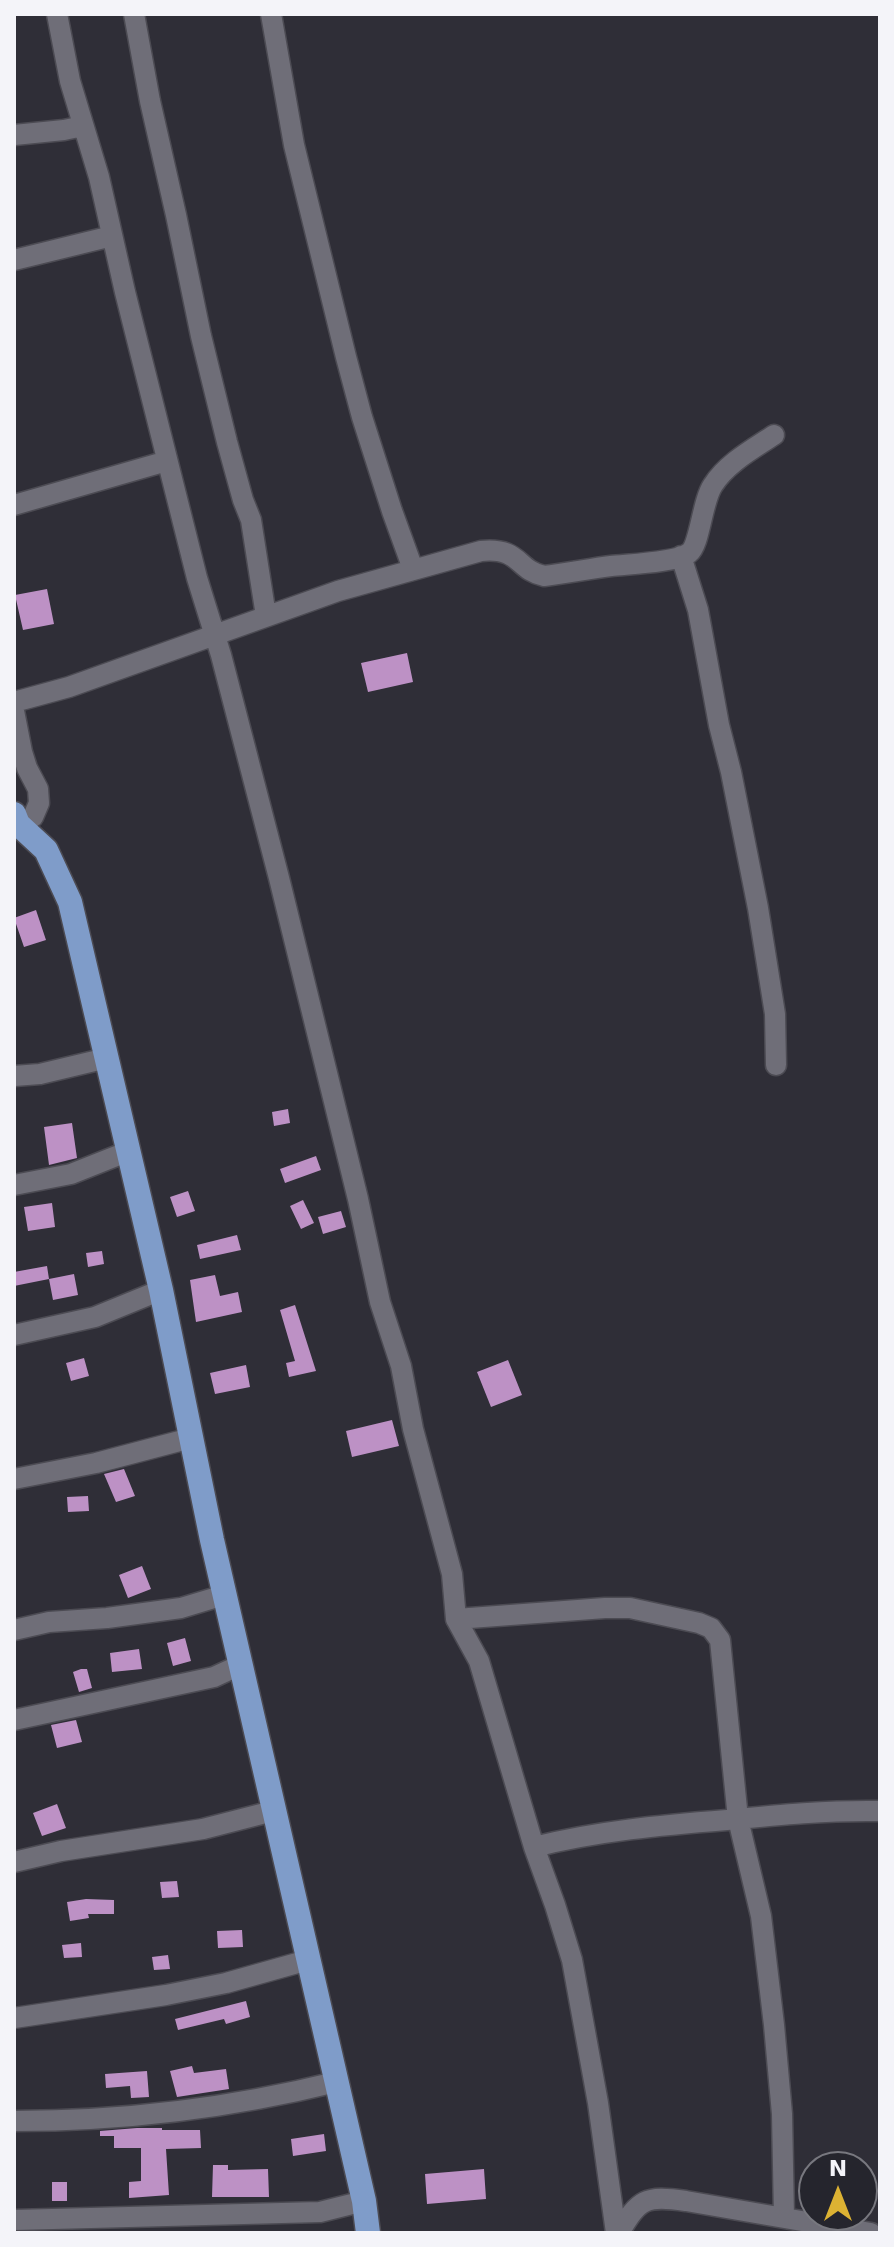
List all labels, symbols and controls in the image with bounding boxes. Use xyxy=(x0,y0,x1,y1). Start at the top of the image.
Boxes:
north arrow xyxy=(798,2151,878,2231)
text: N xyxy=(829,2156,847,2181)

